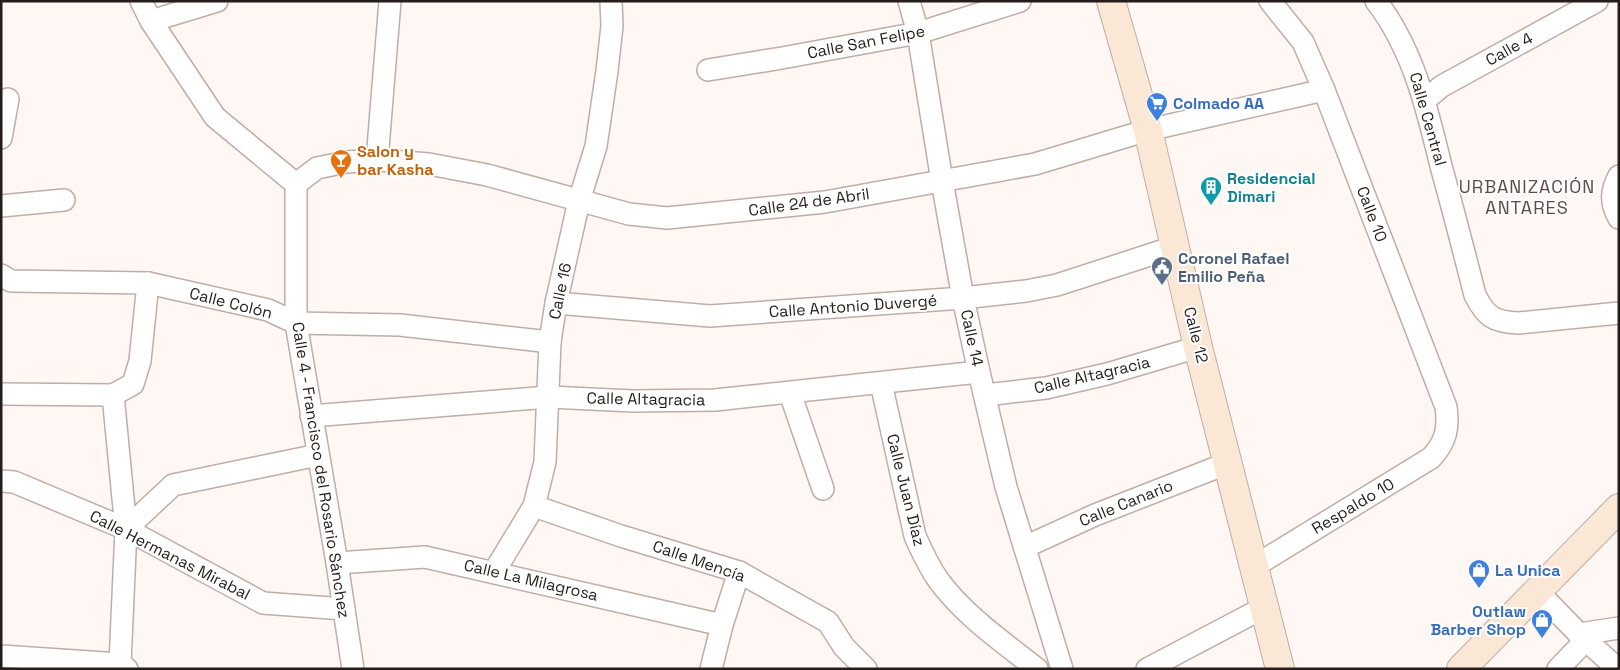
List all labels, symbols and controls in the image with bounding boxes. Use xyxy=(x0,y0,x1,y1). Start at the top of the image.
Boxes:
street label: Calle San Felipe xyxy=(805,20,927,64)
street label: Calle 4 xyxy=(1482,27,1536,71)
street label: Calle Central xyxy=(1405,70,1451,168)
supermarket icon: Colmado AA xyxy=(1145,91,1169,122)
place label: Colmado AA xyxy=(1173,93,1264,114)
place label: Salon y bar Kasha xyxy=(357,141,434,180)
bar icon: Salon y bar Kasha xyxy=(329,148,353,179)
place label: Residencial Dimari xyxy=(1227,168,1315,207)
building icon: Residencial Dimari xyxy=(1199,175,1223,206)
district label: URBANIZACIÓN ANTARES xyxy=(1459,175,1595,219)
street label: Calle 24 de Abril xyxy=(747,183,871,221)
street label: Calle 10 xyxy=(1352,183,1392,245)
place label: Coronel Rafael Emilio Peña xyxy=(1178,248,1290,287)
public building icon: Coronel Rafael Emilio Peña xyxy=(1150,255,1174,286)
street label: Calle 16 xyxy=(544,261,576,321)
street label: Calle Colón xyxy=(187,283,275,323)
street label: Calle Antonio Duvergé xyxy=(768,290,938,322)
street label: Calle 12 xyxy=(1179,305,1213,365)
street label: Calle 14 xyxy=(956,308,988,368)
street label: Calle 4 - Francisco del Rosario Sánchez xyxy=(287,321,355,619)
street label: Calle Altagracia xyxy=(1032,351,1152,399)
street label: Calle Altagracia xyxy=(586,387,706,411)
street label: Calle Juan Díaz xyxy=(882,432,930,548)
street label: Respaldo 10 xyxy=(1308,473,1398,539)
street label: Calle Canario xyxy=(1076,475,1176,531)
street label: Calle Hermanas Mirabal xyxy=(86,505,254,605)
street label: Calle Mencía xyxy=(650,535,748,587)
street label: Calle La Milagrosa xyxy=(462,554,600,606)
shop icon: La Unica xyxy=(1467,558,1491,589)
place label: La Unica xyxy=(1495,560,1560,581)
place label: Outlaw Barber Shop xyxy=(1430,601,1526,640)
shop icon: Outlaw Barber Shop xyxy=(1530,608,1554,639)

